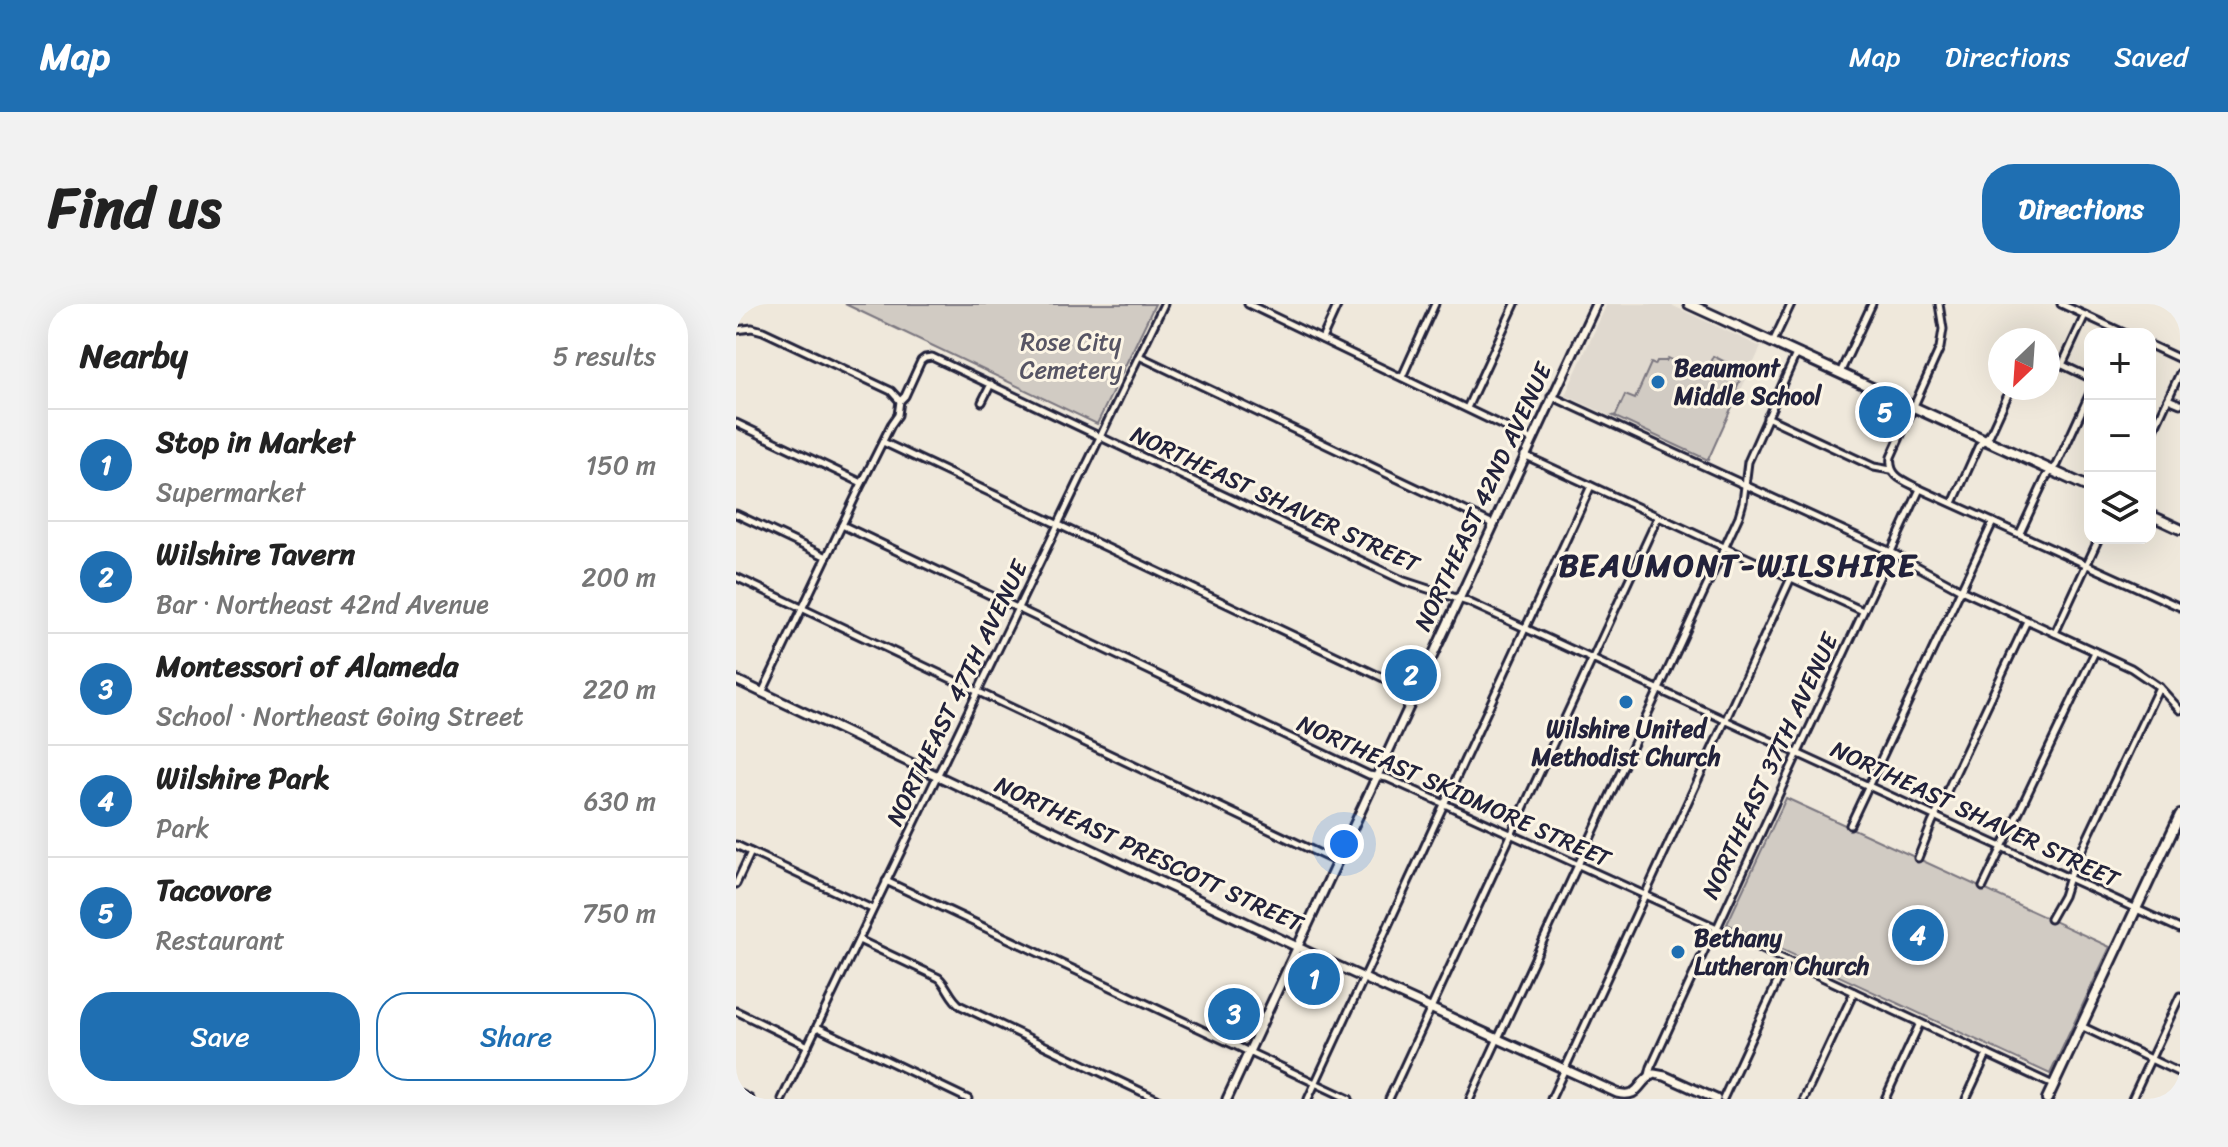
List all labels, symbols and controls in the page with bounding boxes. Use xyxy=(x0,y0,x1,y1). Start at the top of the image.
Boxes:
text: Map xyxy=(40,23,110,90)
text: Map xyxy=(1849,32,1901,81)
text: Directions xyxy=(1945,32,2070,81)
text: Saved xyxy=(2114,32,2188,81)
text: Find us xyxy=(48,159,221,258)
button: Directions xyxy=(1982,164,2180,253)
park label: Rose City Cemetery xyxy=(1020,321,1123,391)
text: Nearby xyxy=(80,326,188,386)
north arrow xyxy=(1988,328,2060,400)
map controls xyxy=(2084,328,2156,544)
button: + xyxy=(2084,328,2156,400)
text: 5 results xyxy=(553,333,656,379)
place label: Beaumont Middle School xyxy=(1673,347,1823,417)
street label: NORTHEAST 42ND AVENUE xyxy=(1402,354,1565,638)
marker: Beaumont Middle School xyxy=(1649,373,1667,391)
pin: 5 xyxy=(1859,382,1911,442)
button: − xyxy=(2084,400,2156,472)
street label: NORTHEAST SHAVER STREET xyxy=(1123,413,1428,585)
text: Stop in Market xyxy=(156,415,354,469)
text: 1 xyxy=(100,442,112,488)
text: 150 m xyxy=(586,442,656,488)
text: Supermarket xyxy=(156,469,305,515)
button: layers xyxy=(2084,472,2156,544)
text: Wilshire Tavern xyxy=(156,527,355,581)
district label: BEAUMONT-WILSHIRE xyxy=(1559,537,1918,594)
street label: NORTHEAST 47TH AVENUE xyxy=(874,551,1041,833)
text: 2 xyxy=(98,554,114,600)
text: 200 m xyxy=(581,554,656,600)
text: Bar · Northeast 42nd Avenue xyxy=(156,581,489,627)
street label: NORTHEAST 37TH AVENUE xyxy=(1690,624,1851,906)
text: Montessori of Alameda xyxy=(156,639,458,693)
pin: 2 xyxy=(1385,645,1437,705)
text: 3 xyxy=(99,666,113,712)
text: 220 m xyxy=(583,666,656,712)
text: School · Northeast Going Street xyxy=(156,693,524,739)
marker: Wilshire United Methodist Church xyxy=(1617,693,1635,711)
street label: NORTHEAST SKIDMORE STREET xyxy=(1290,703,1620,880)
place label: Wilshire United Methodist Church xyxy=(1530,708,1721,778)
street label: NORTHEAST SHAVER STREET xyxy=(1823,728,2128,900)
text: Wilshire Park xyxy=(156,751,330,805)
street label: NORTHEAST PRESCOTT STREET xyxy=(988,764,1312,945)
text: 4 xyxy=(98,778,114,824)
text: 630 m xyxy=(584,778,656,824)
text: Park xyxy=(156,805,209,851)
your location xyxy=(1324,824,1364,864)
text: Tacovore xyxy=(156,863,272,917)
text: 5 xyxy=(98,890,114,936)
text: 750 m xyxy=(582,890,656,936)
pin: 4 xyxy=(1892,905,1944,965)
text: Restaurant xyxy=(156,917,285,963)
place label: Bethany Lutheran Church xyxy=(1694,917,1870,987)
marker: Bethany Lutheran Church xyxy=(1669,943,1687,961)
pin: 1 xyxy=(1288,949,1340,1009)
pin: 3 xyxy=(1208,984,1260,1044)
button: Save xyxy=(80,992,360,1081)
button: Share xyxy=(376,992,656,1081)

